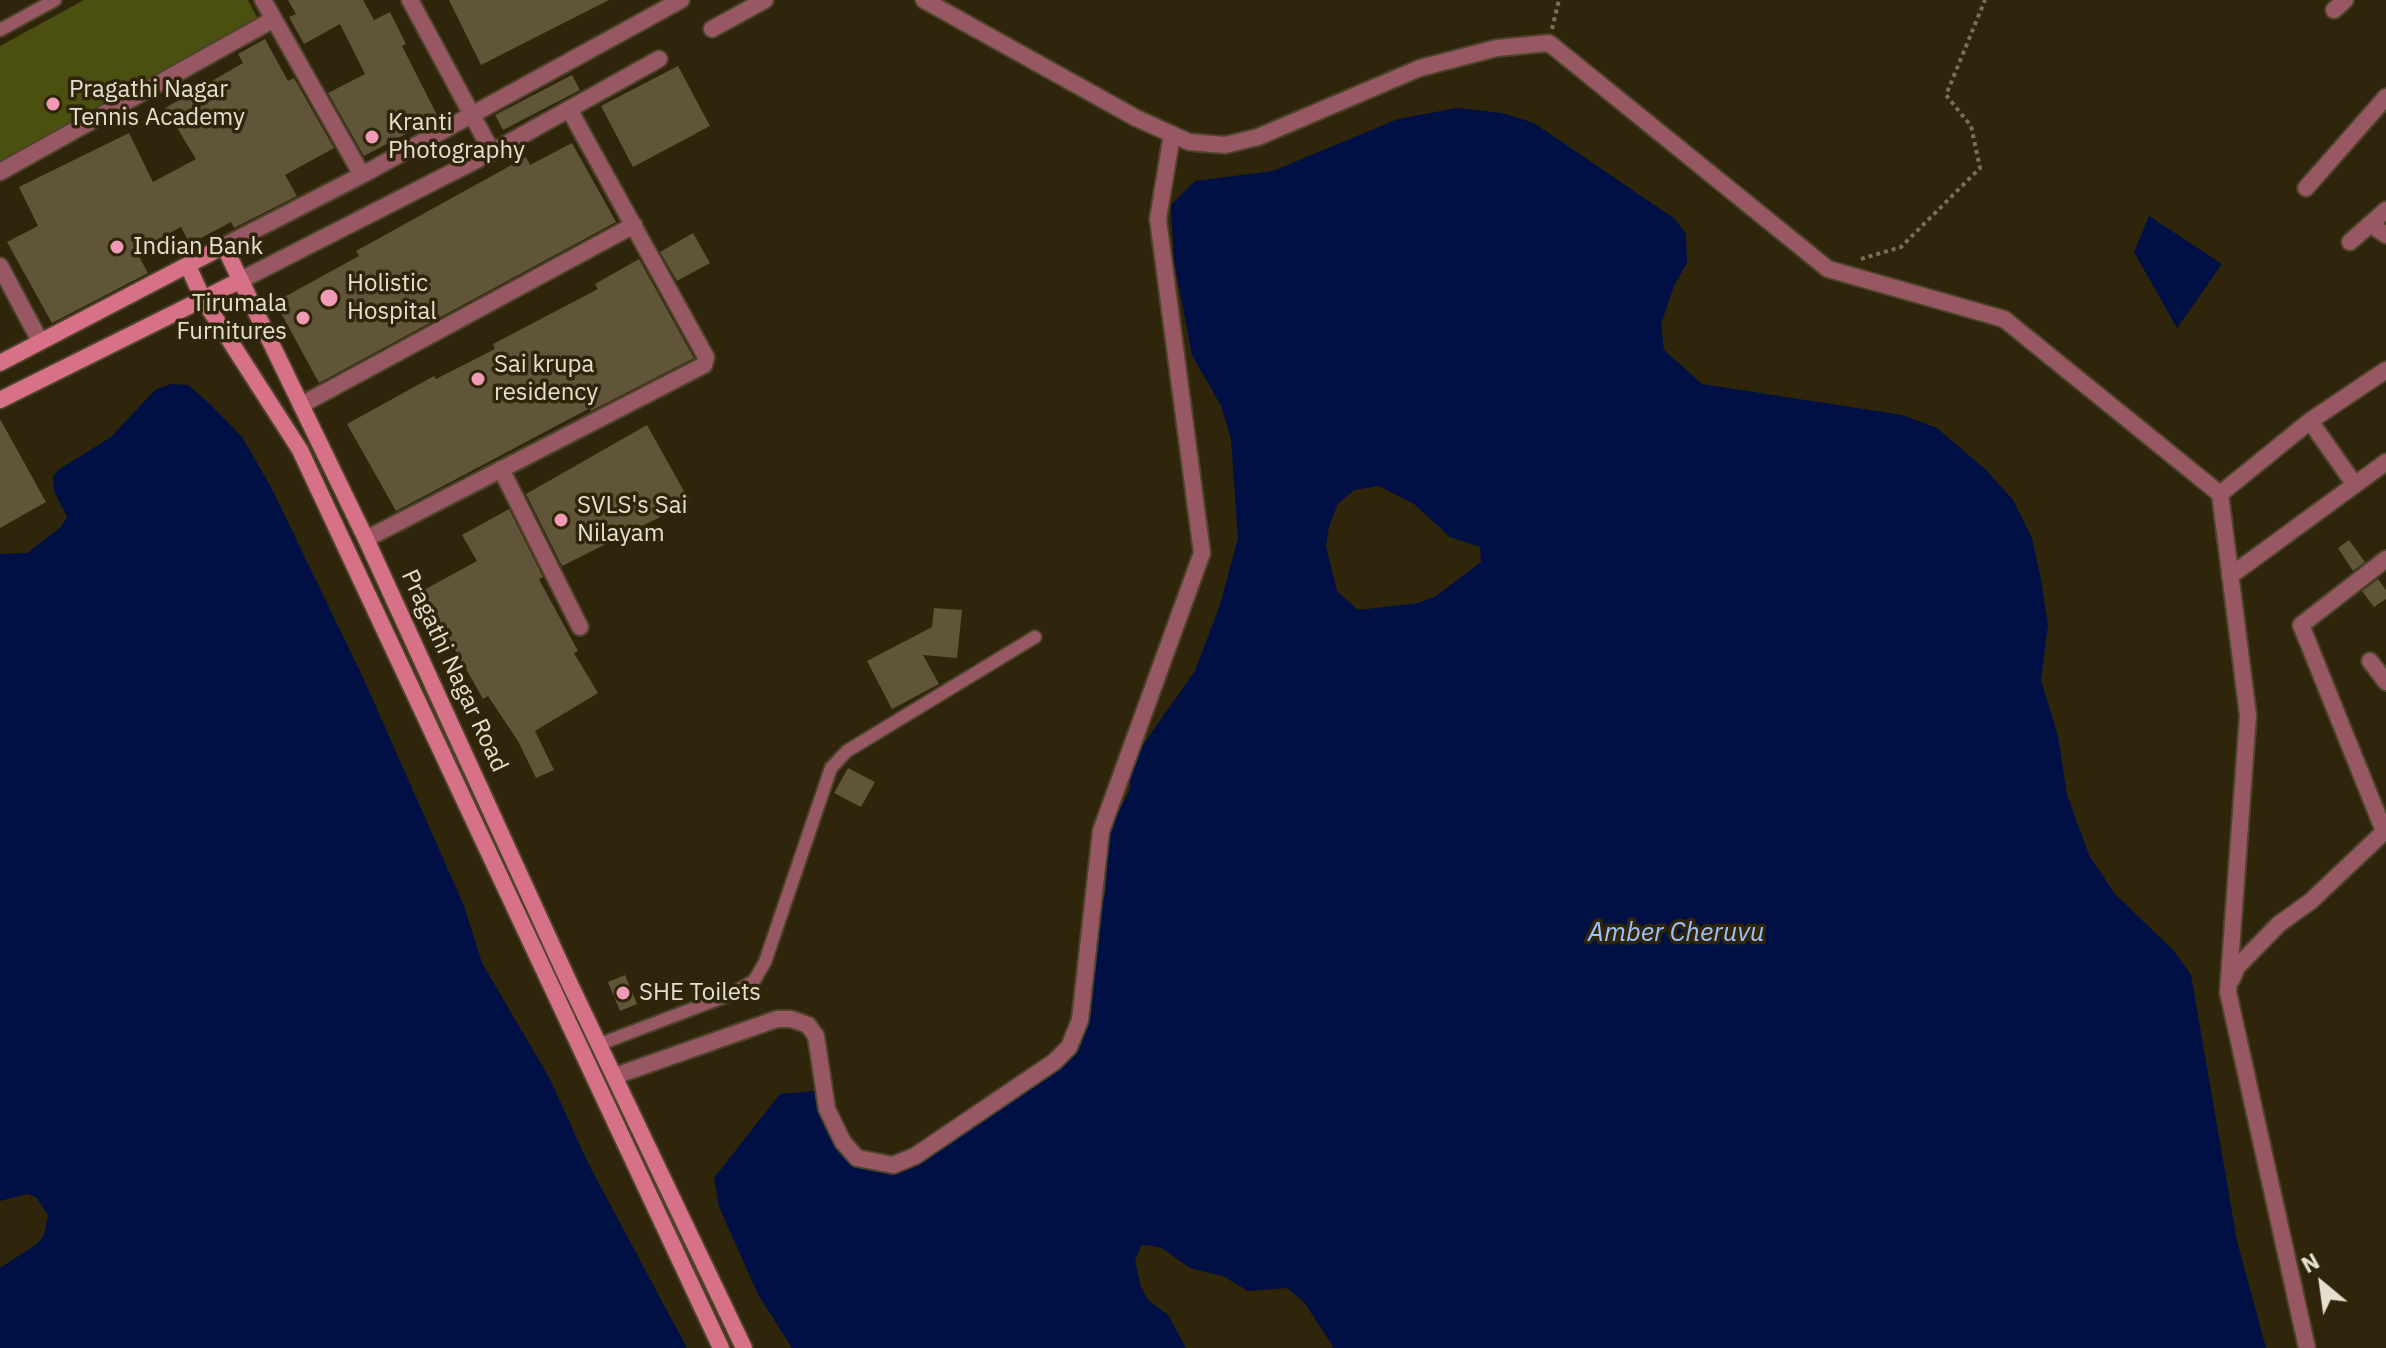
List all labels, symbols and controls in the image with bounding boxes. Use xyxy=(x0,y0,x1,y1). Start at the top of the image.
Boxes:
place label: Pragathi Nagar Tennis Academy xyxy=(69,76,245,132)
marker: Pragathi Nagar Tennis Academy xyxy=(44,95,62,113)
place label: Kranti Photography xyxy=(388,109,525,165)
marker: Kranti Photography xyxy=(363,128,381,146)
place label: Indian Bank xyxy=(133,233,263,261)
marker: Indian Bank xyxy=(108,238,126,256)
place label: Holistic Hospital xyxy=(347,270,437,326)
marker: Holistic Hospital xyxy=(318,287,340,309)
place label: Tirumala Furnitures xyxy=(177,290,287,346)
marker: Tirumala Furnitures xyxy=(294,309,312,327)
place label: Sai krupa residency xyxy=(494,351,598,407)
marker: Sai krupa residency xyxy=(469,370,487,388)
place label: SVLS's Sai Nilayam xyxy=(577,492,687,548)
marker: SVLS's Sai Nilayam xyxy=(552,511,570,529)
street label: Pragathi Nagar Road xyxy=(395,565,513,777)
water label: Amber Cheruvu xyxy=(1588,917,1764,949)
place label: SHE Toilets xyxy=(639,979,761,1007)
marker: SHE Toilets xyxy=(614,984,632,1002)
north arrow xyxy=(2282,1244,2362,1324)
text: N xyxy=(2296,1246,2324,1279)

